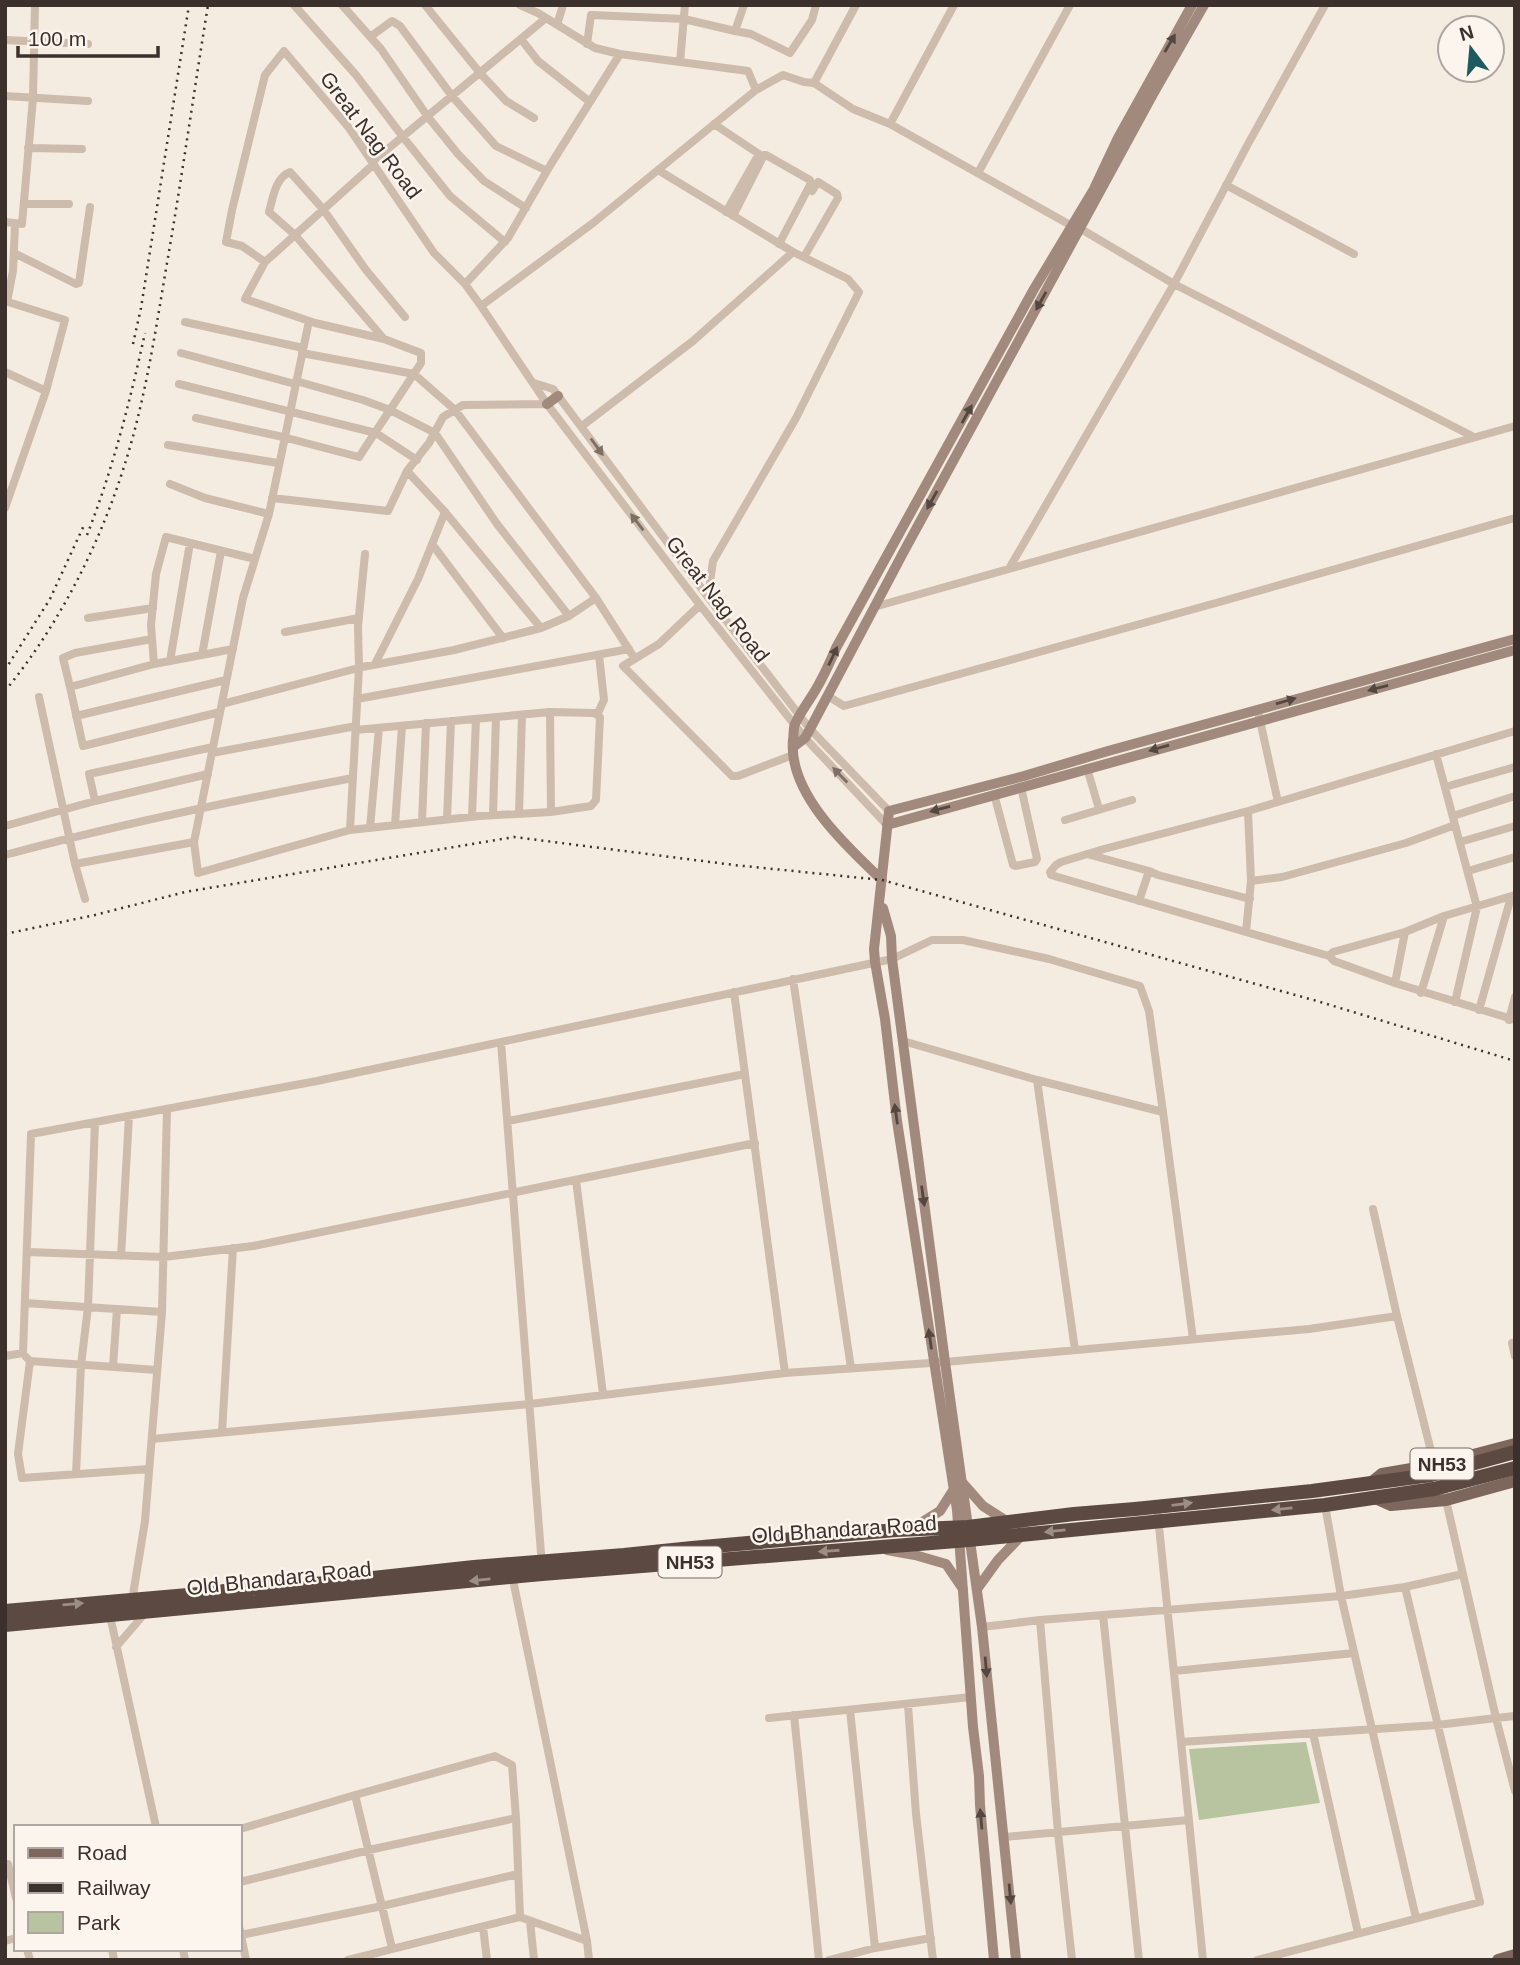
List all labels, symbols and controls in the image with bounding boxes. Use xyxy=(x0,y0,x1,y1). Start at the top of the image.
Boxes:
scale bar xyxy=(18,14,158,58)
north arrow xyxy=(1436,14,1506,84)
text: N xyxy=(1457,21,1476,45)
text: 100 m xyxy=(28,27,86,50)
one-way arrow xyxy=(1164,33,1176,52)
street label: Great Nag Road xyxy=(316,67,426,203)
one-way arrow xyxy=(1035,291,1047,311)
one-way arrow xyxy=(961,404,972,424)
one-way arrow xyxy=(590,438,604,456)
one-way arrow xyxy=(926,491,938,510)
one-way arrow xyxy=(629,513,644,531)
street label: Great Nag Road xyxy=(662,532,774,666)
one-way arrow xyxy=(827,646,838,666)
one-way arrow xyxy=(1367,683,1388,693)
one-way arrow xyxy=(1275,696,1296,706)
one-way arrow xyxy=(1148,744,1169,754)
one-way arrow xyxy=(833,767,849,784)
one-way arrow xyxy=(928,804,950,815)
one-way arrow xyxy=(890,1103,901,1125)
one-way arrow xyxy=(918,1186,929,1208)
one-way arrow xyxy=(924,1328,935,1350)
road number: NH53 xyxy=(1410,1448,1474,1480)
one-way arrow xyxy=(1171,1499,1193,1510)
one-way arrow xyxy=(1270,1504,1292,1515)
street label: Old Bhandara Road xyxy=(751,1511,937,1547)
one-way arrow xyxy=(1044,1526,1066,1537)
road number: NH53 xyxy=(658,1546,722,1578)
one-way arrow xyxy=(817,1546,839,1557)
street label: Old Bhandara Road xyxy=(185,1557,373,1599)
one-way arrow xyxy=(469,1575,491,1586)
one-way arrow xyxy=(62,1599,84,1610)
one-way arrow xyxy=(981,1657,992,1679)
one-way arrow xyxy=(975,1807,986,1829)
legend xyxy=(14,1825,242,1951)
text: Road xyxy=(77,1841,127,1864)
text: Railway xyxy=(77,1876,151,1899)
one-way arrow xyxy=(1005,1883,1016,1905)
text: Park xyxy=(77,1911,121,1934)

